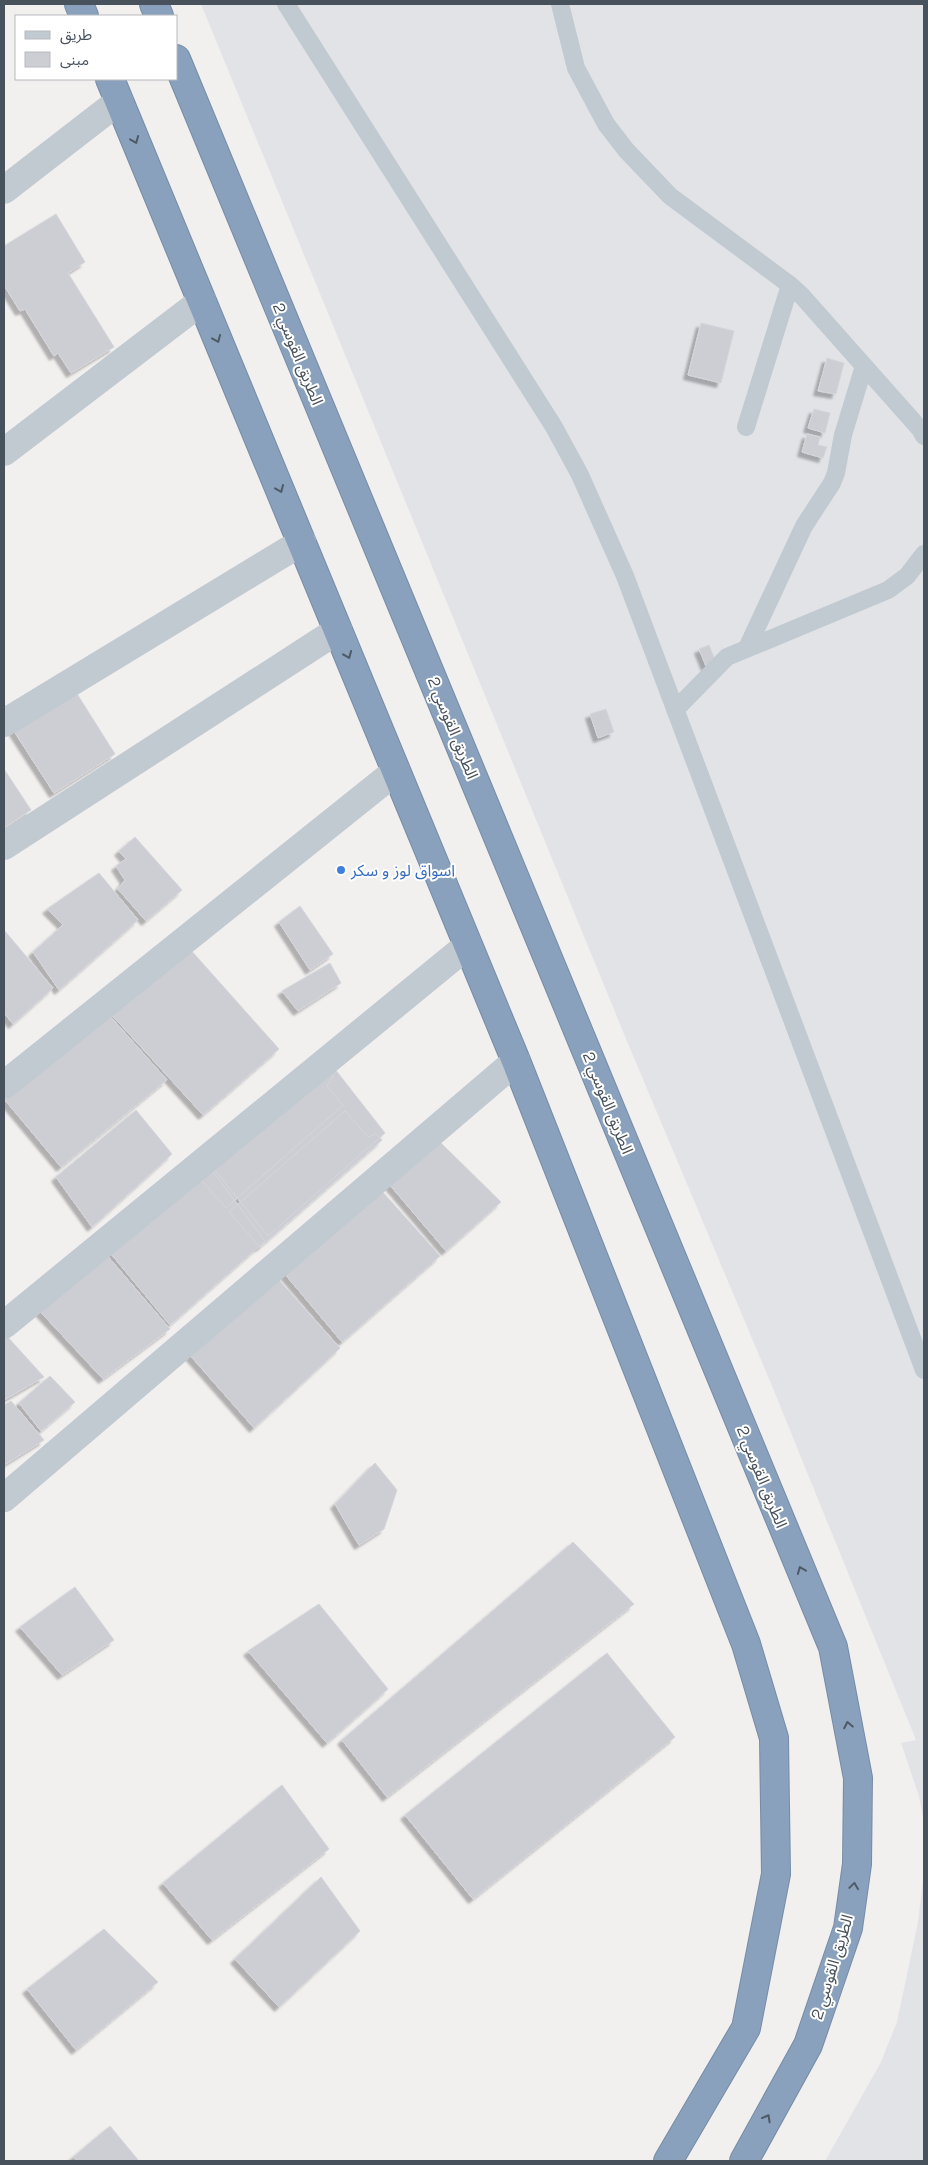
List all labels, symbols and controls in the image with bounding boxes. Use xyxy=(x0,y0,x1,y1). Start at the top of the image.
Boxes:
legend xyxy=(15,15,178,80)
text: طريق xyxy=(60,25,92,45)
text: مبنى xyxy=(60,50,89,69)
one-way arrow xyxy=(129,135,140,144)
street label: الطريق القوسي 2 xyxy=(266,300,328,409)
one-way arrow xyxy=(211,334,222,343)
one-way arrow xyxy=(273,484,284,493)
one-way arrow xyxy=(342,650,353,659)
street label: الطريق القوسي 2 xyxy=(421,674,483,783)
place label: اسواق لوز و سكر xyxy=(350,860,455,881)
marker: اسواق لوز و سكر xyxy=(335,864,347,876)
street label: الطريق القوسي 2 xyxy=(576,1049,638,1158)
street label: الطريق القوسي 2 xyxy=(730,1423,792,1532)
one-way arrow xyxy=(797,1566,807,1575)
one-way arrow xyxy=(843,1720,853,1729)
one-way arrow xyxy=(848,1882,858,1890)
street label: الطريق القوسي 2 xyxy=(806,1912,860,2022)
one-way arrow xyxy=(761,2115,771,2124)

